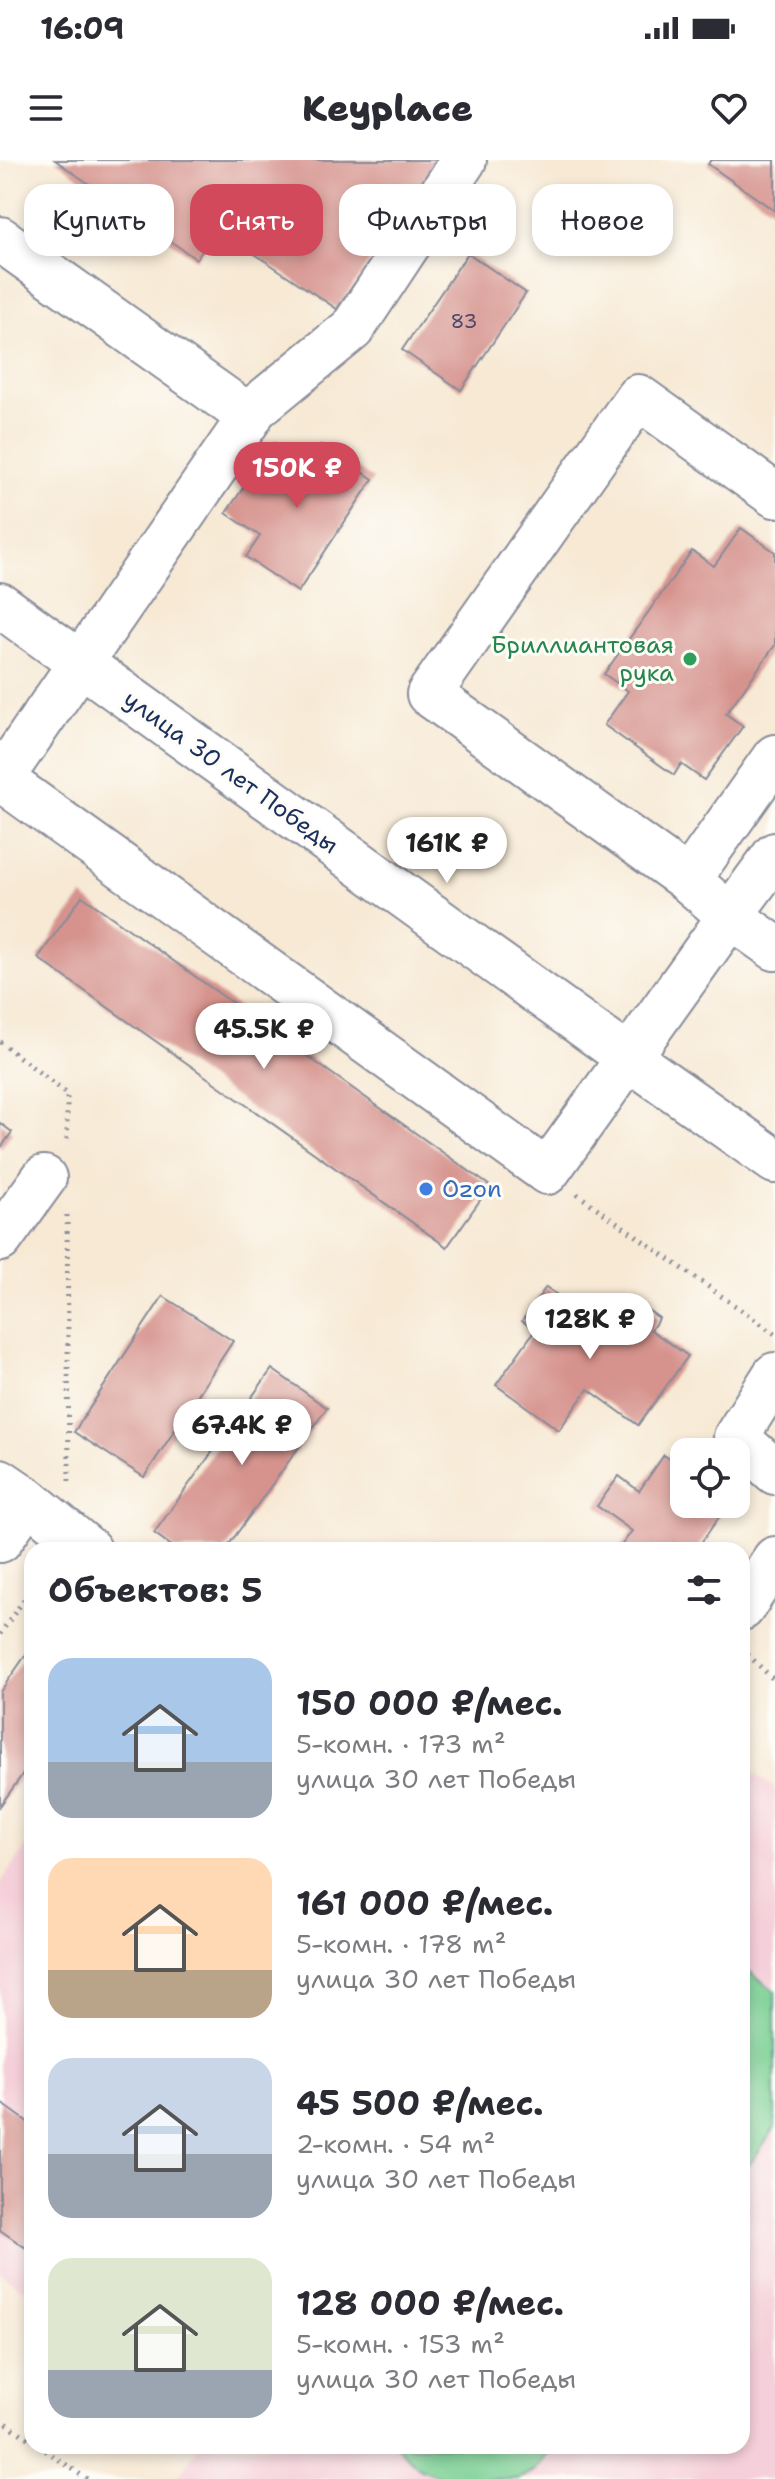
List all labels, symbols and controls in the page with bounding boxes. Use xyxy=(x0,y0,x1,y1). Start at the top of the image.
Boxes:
text: 16:09 xyxy=(40,8,124,49)
text: Keyplace xyxy=(302,84,473,133)
icon: menu xyxy=(24,86,68,130)
icon: heart xyxy=(707,86,751,130)
chip: Купить xyxy=(24,184,174,256)
chip: Снять xyxy=(190,184,323,256)
chip: Фильтры xyxy=(339,184,516,256)
chip: Новое xyxy=(532,184,673,256)
house number: 83 xyxy=(451,308,477,334)
pin: 150K ₽ xyxy=(232,442,362,510)
text: 150K ₽ xyxy=(252,450,343,485)
place label: Бриллиантовая рука xyxy=(491,629,674,689)
marker: Бриллиантовая рука xyxy=(681,650,699,668)
street label: улица 30 лет Победы xyxy=(117,683,345,861)
pin: 161K ₽ xyxy=(382,817,512,885)
text: 161K ₽ xyxy=(405,825,489,860)
pin: 45.5K ₽ xyxy=(190,1003,338,1071)
text: 45.5K ₽ xyxy=(213,1011,315,1046)
place label: Ozon xyxy=(442,1173,502,1205)
marker: Ozon xyxy=(417,1180,435,1198)
pin: 128K ₽ xyxy=(525,1293,655,1361)
text: 128K ₽ xyxy=(544,1301,636,1336)
pin: 67.4K ₽ xyxy=(168,1399,316,1467)
text: 67.4K ₽ xyxy=(191,1407,293,1442)
map controls xyxy=(670,1438,750,1518)
button: locate xyxy=(670,1438,750,1518)
text: Объектов: 5 xyxy=(48,1567,263,1613)
icon: filters xyxy=(682,1568,726,1612)
text: 150 000 ₽/мес. xyxy=(296,1680,563,1726)
icon: home xyxy=(112,1690,208,1786)
text: 5-комн. · 173 m² xyxy=(296,1726,506,1761)
text: улица 30 лет Победы xyxy=(296,1761,576,1796)
text: 161 000 ₽/мес. xyxy=(296,1880,553,1926)
icon: home xyxy=(112,1890,208,1986)
text: 5-комн. · 178 m² xyxy=(296,1926,506,1961)
text: улица 30 лет Победы xyxy=(296,1961,576,1996)
text: 45 500 ₽/мес. xyxy=(296,2080,544,2126)
icon: home xyxy=(112,2090,208,2186)
text: 2-комн. · 54 m² xyxy=(296,2126,496,2161)
text: улица 30 лет Победы xyxy=(296,2161,576,2196)
text: 128 000 ₽/мес. xyxy=(296,2280,564,2326)
icon: home xyxy=(112,2290,208,2386)
text: 5-комн. · 153 m² xyxy=(296,2326,505,2361)
text: улица 30 лет Победы xyxy=(296,2361,576,2396)

